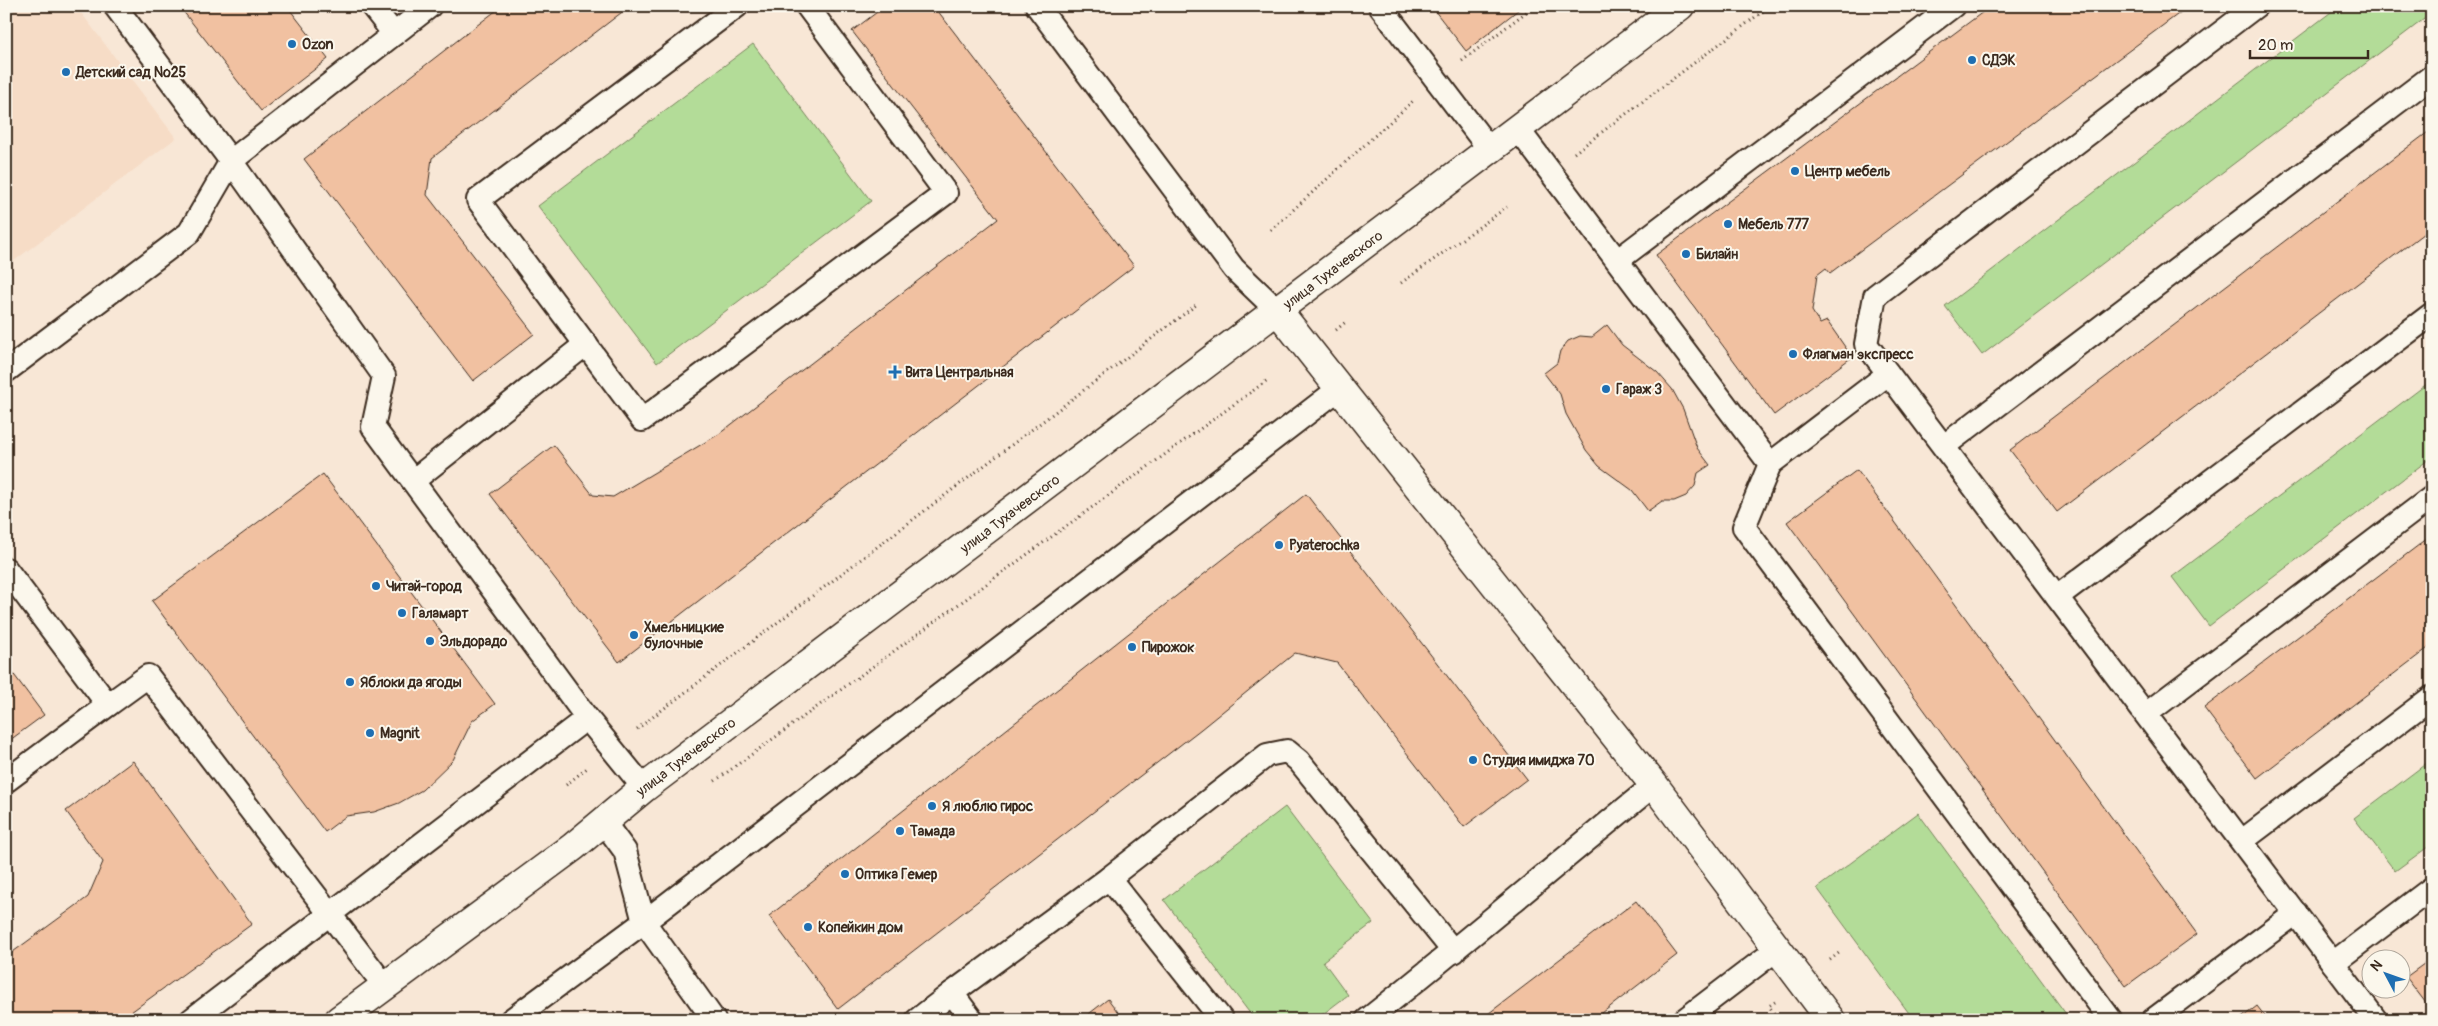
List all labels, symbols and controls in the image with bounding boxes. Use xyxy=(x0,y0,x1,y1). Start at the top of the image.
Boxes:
scale bar xyxy=(2250,28,2368,60)
place label: Ozon xyxy=(302,36,334,53)
text: 20 m xyxy=(2258,36,2293,55)
marker: Ozon xyxy=(286,38,298,50)
place label: СДЭК xyxy=(1982,52,2016,69)
marker: СДЭК xyxy=(1966,54,1978,66)
place label: Детский сад №25 xyxy=(75,64,187,81)
marker: Детский сад №25 xyxy=(60,66,72,78)
place label: Центр мебель xyxy=(1805,163,1890,180)
marker: Центр мебель xyxy=(1789,165,1801,177)
place label: Мебель 777 xyxy=(1738,216,1810,233)
marker: Мебель 777 xyxy=(1722,218,1734,230)
street label: улица Тухачевского xyxy=(1279,227,1386,314)
place label: Билайн xyxy=(1696,246,1738,263)
marker: Билайн xyxy=(1680,248,1692,260)
place label: Флагман экспресс xyxy=(1802,346,1914,363)
marker: Флагман экспресс xyxy=(1787,348,1799,360)
place label: Вита Центральная xyxy=(905,364,1014,381)
marker: Вита Центральная xyxy=(889,366,901,378)
place label: Гараж 3 xyxy=(1616,381,1662,398)
marker: Гараж 3 xyxy=(1600,383,1612,395)
street label: улица Тухачевского xyxy=(956,471,1063,558)
place label: Pyaterochka xyxy=(1289,537,1360,554)
marker: Pyaterochka xyxy=(1273,539,1285,551)
place label: Читай-город xyxy=(386,578,462,595)
marker: Читай-город xyxy=(370,580,382,592)
place label: Галамарт xyxy=(412,605,469,622)
marker: Галамарт xyxy=(396,607,408,619)
place label: Хмельницкие булочные xyxy=(644,619,725,652)
marker: Хмельницкие булочные xyxy=(628,629,640,641)
place label: Эльдорадо xyxy=(440,633,508,650)
marker: Эльдорадо xyxy=(424,635,436,647)
place label: Пирожок xyxy=(1142,639,1194,656)
marker: Пирожок xyxy=(1126,641,1138,653)
place label: Яблоки да ягоды xyxy=(360,674,462,691)
marker: Яблоки да ягоды xyxy=(344,676,356,688)
street label: улица Тухачевского xyxy=(632,714,739,801)
place label: Magnit xyxy=(380,725,420,742)
marker: Magnit xyxy=(364,727,376,739)
place label: Студия имиджа 70 xyxy=(1483,752,1595,769)
marker: Студия имиджа 70 xyxy=(1467,754,1479,766)
place label: Я люблю гирос xyxy=(942,798,1033,815)
marker: Я люблю гирос xyxy=(926,800,938,812)
place label: Тамада xyxy=(909,823,955,840)
marker: Тамада xyxy=(894,825,906,837)
place label: Оптика Гемер xyxy=(855,866,938,883)
marker: Оптика Гемер xyxy=(839,868,851,880)
place label: Копейкин дом xyxy=(818,919,903,936)
marker: Копейкин дом xyxy=(802,921,814,933)
north arrow xyxy=(2360,948,2410,998)
text: N xyxy=(2367,957,2386,975)

